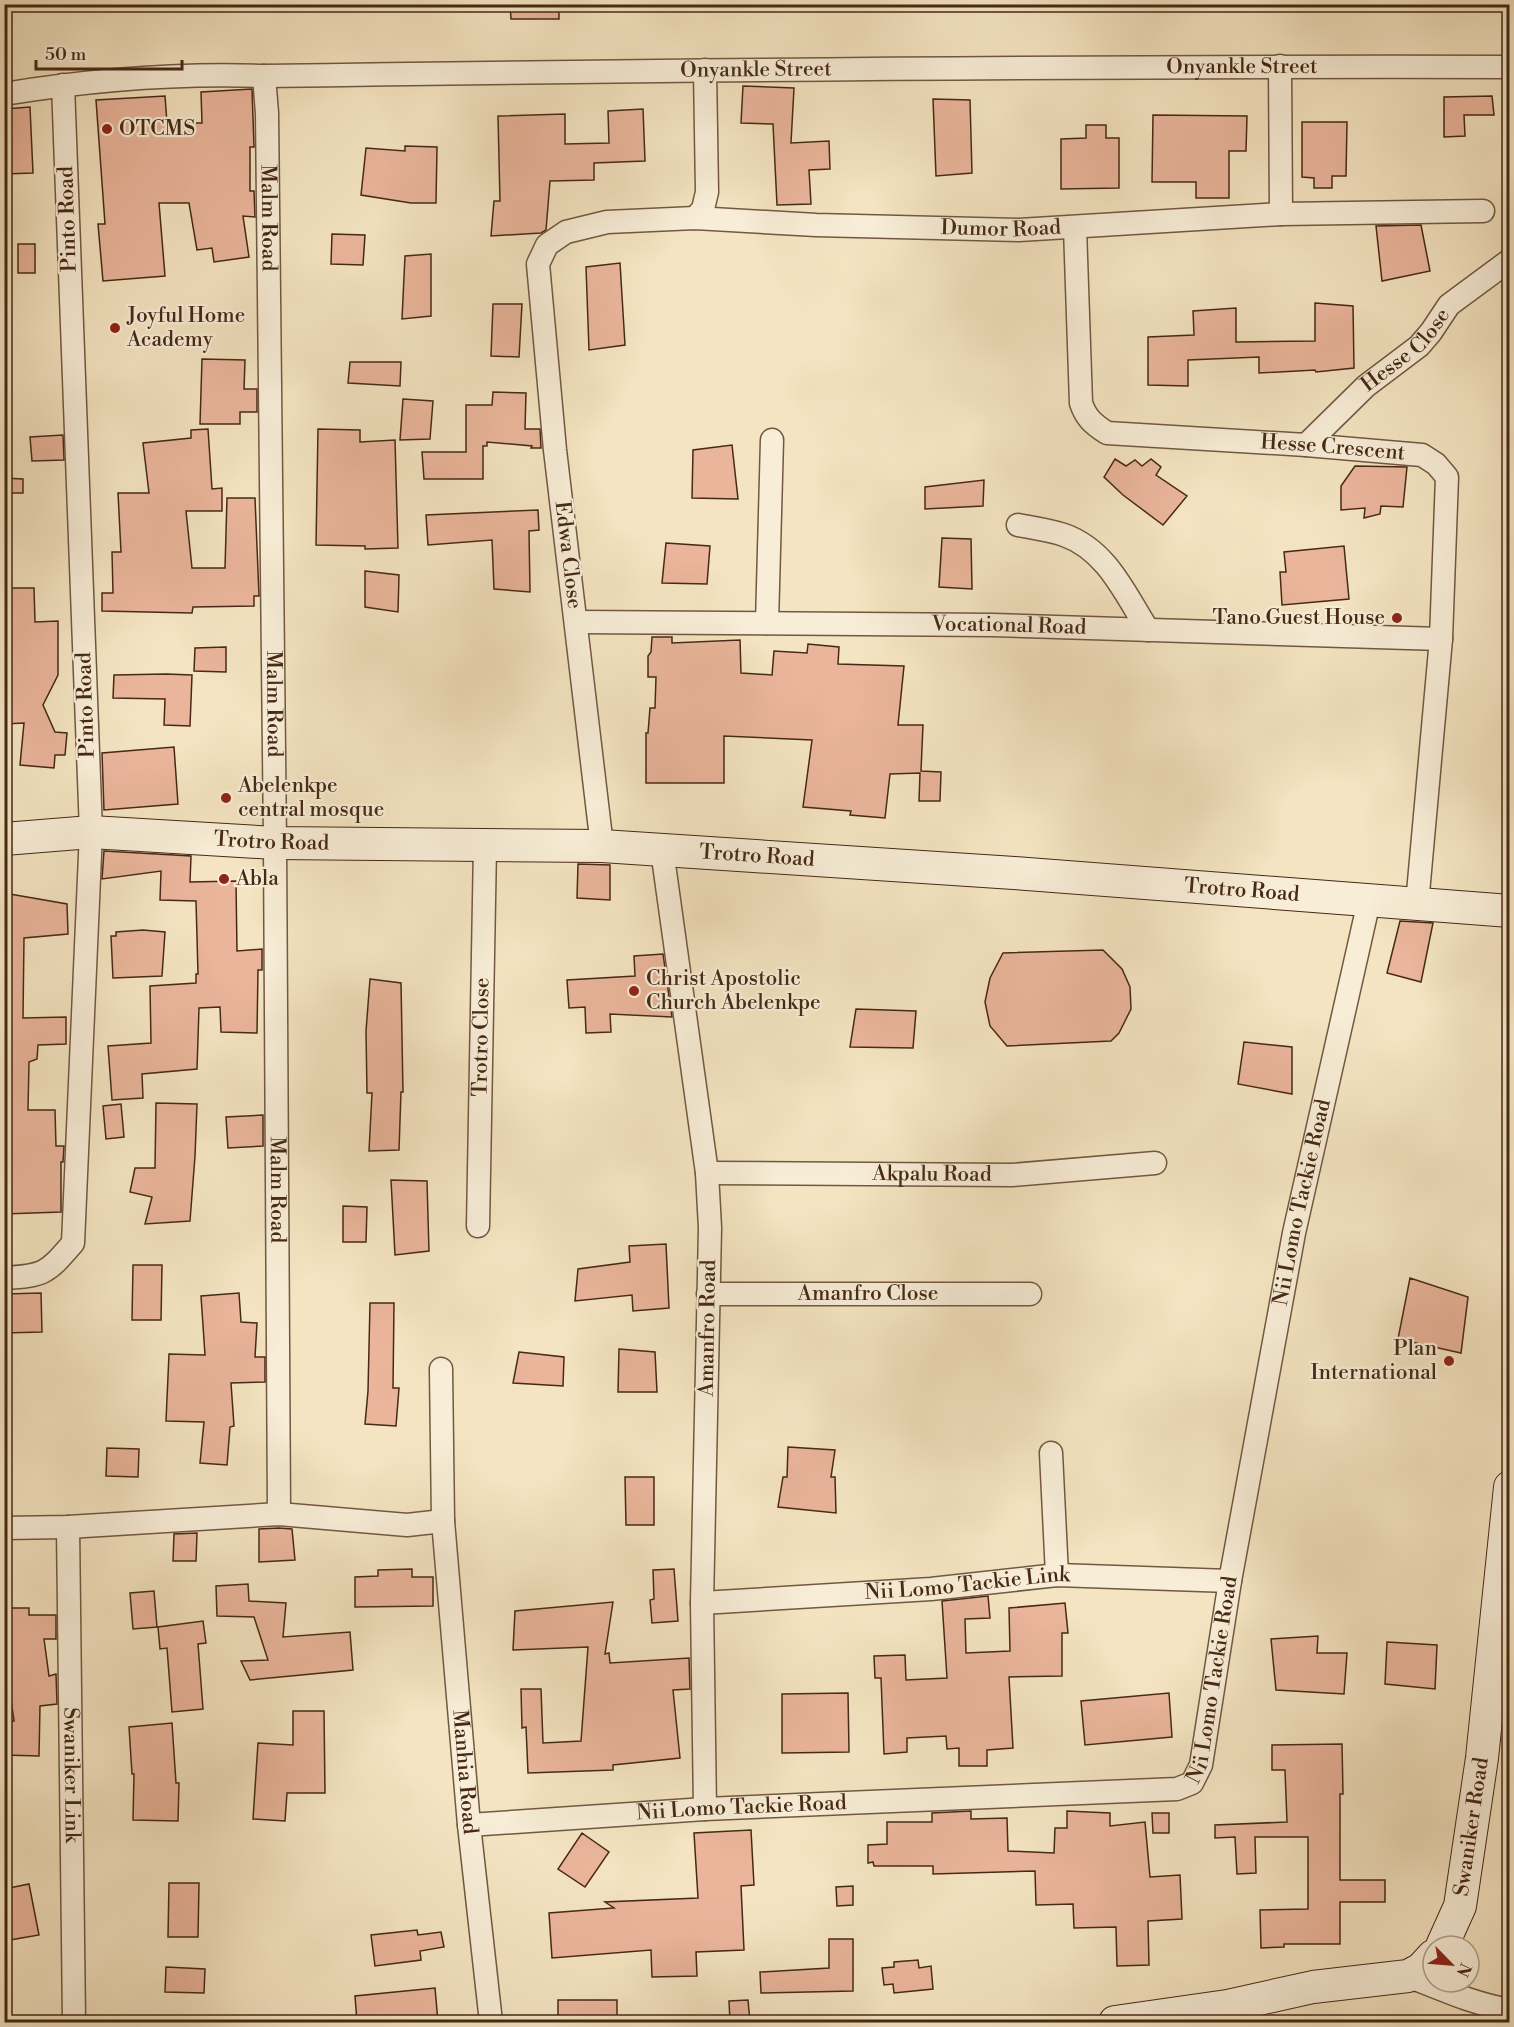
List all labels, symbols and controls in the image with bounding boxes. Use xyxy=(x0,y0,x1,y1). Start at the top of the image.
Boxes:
scale bar xyxy=(36,33,182,71)
text: 50 m xyxy=(45,43,87,66)
street label: Onyankle Street xyxy=(1166,54,1318,80)
street label: Onyankle Street xyxy=(680,56,832,84)
place label: OTCMS xyxy=(119,116,195,142)
marker: OTCMS xyxy=(100,122,114,136)
street label: Malm Road xyxy=(255,164,282,272)
street label: Pinto Road xyxy=(53,166,83,272)
street label: Dumor Road xyxy=(940,214,1062,243)
place label: Joyful Home Academy xyxy=(126,303,245,353)
street label: Hesse Close xyxy=(1356,304,1456,398)
marker: Joyful Home Academy xyxy=(108,321,122,335)
street label: Hesse Crescent xyxy=(1260,429,1407,467)
street label: Edwa Close xyxy=(548,500,588,610)
place label: Tano Guest House xyxy=(1213,605,1385,631)
marker: Tano Guest House xyxy=(1390,611,1404,625)
street label: Vocational Road xyxy=(930,612,1087,641)
street label: Malm Road xyxy=(260,650,287,757)
street label: Pinto Road xyxy=(71,652,101,758)
place label: Abelenkpe central mosque xyxy=(237,773,384,823)
marker: Abelenkpe central mosque xyxy=(219,791,233,805)
street label: Trotro Road xyxy=(213,826,329,856)
street label: Trotro Road xyxy=(699,839,816,873)
place label: Abla xyxy=(235,866,279,892)
marker: Abla xyxy=(217,872,231,886)
street label: Trotro Road xyxy=(1183,873,1300,908)
place label: Christ Apostolic Church Abelenkpe xyxy=(646,966,821,1016)
street label: Trotro Close xyxy=(467,977,496,1097)
marker: Christ Apostolic Church Abelenkpe xyxy=(627,984,641,998)
street label: Nii Lomo Tackie Road xyxy=(1268,1097,1337,1308)
street label: Malm Road xyxy=(264,1136,290,1243)
street label: Akpalu Road xyxy=(871,1161,992,1188)
street label: Amanfro Road xyxy=(694,1259,722,1398)
street label: Amanfro Close xyxy=(797,1281,938,1307)
place label: Plan International xyxy=(1311,1336,1437,1386)
marker: Plan International xyxy=(1442,1354,1456,1368)
street label: Nii Lomo Tackie Link xyxy=(864,1562,1071,1606)
street label: Nii Lomo Tackie Road xyxy=(1181,1574,1244,1788)
street label: Swaniker Link xyxy=(57,1707,85,1844)
street label: Manhia Road xyxy=(446,1709,483,1836)
street label: Swaniker Road xyxy=(1449,1755,1495,1898)
street label: Nii Lomo Tackie Road xyxy=(636,1790,847,1827)
north arrow xyxy=(1421,1934,1481,1994)
text: N xyxy=(1452,1960,1475,1980)

